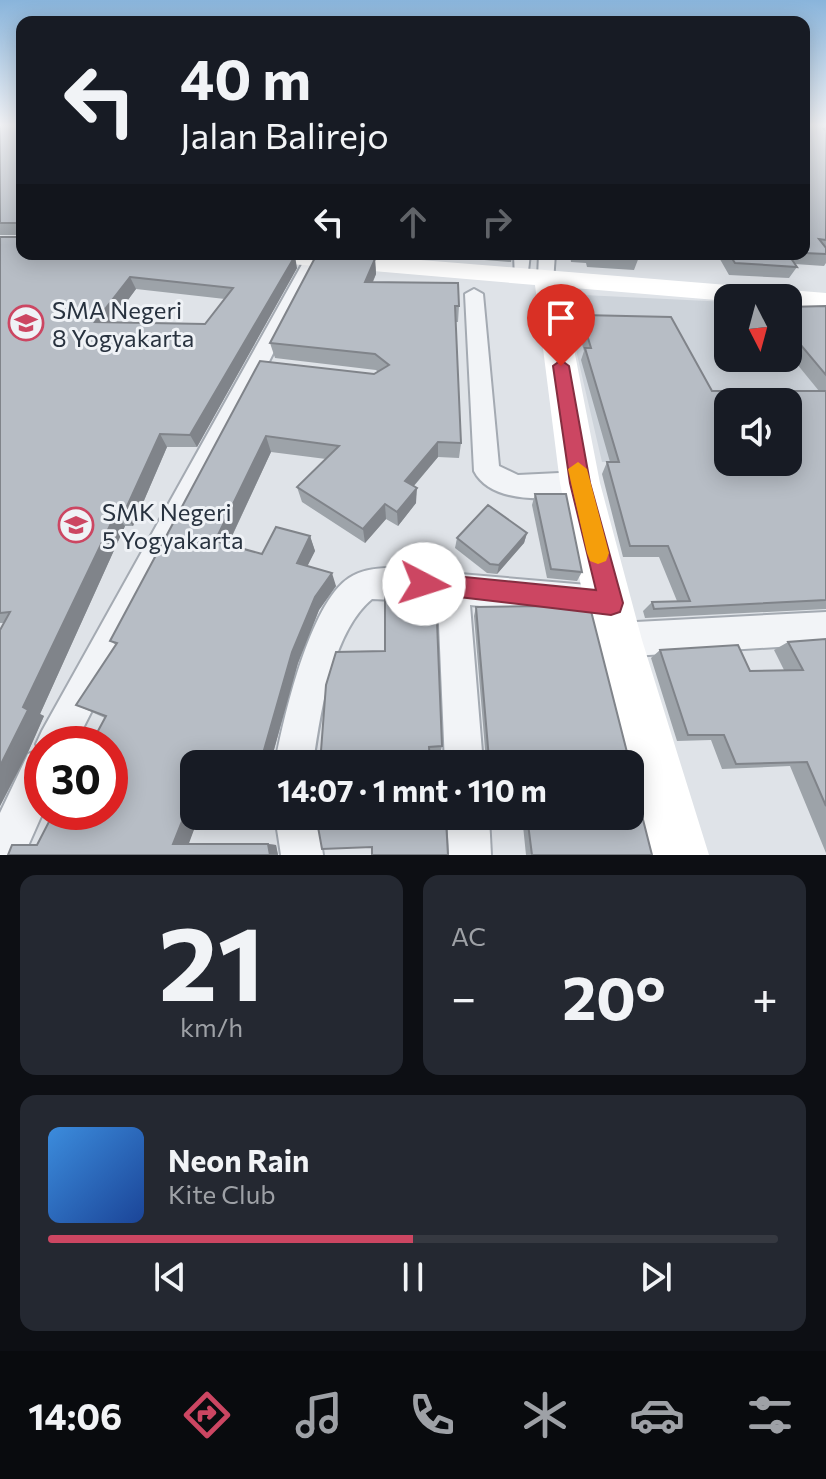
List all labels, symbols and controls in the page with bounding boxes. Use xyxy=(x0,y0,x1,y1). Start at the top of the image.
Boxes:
text: 40 m xyxy=(180,43,311,112)
icon: left xyxy=(48,48,152,152)
text: Jalan Balirejo xyxy=(180,112,389,156)
icon: left xyxy=(307,200,351,244)
icon: ahead xyxy=(391,200,435,244)
icon: right xyxy=(475,200,519,244)
pin xyxy=(527,284,595,366)
north arrow xyxy=(714,284,802,372)
map controls xyxy=(714,284,802,476)
place label: SMA Negeri 8 Yogyakarta xyxy=(52,295,194,352)
icon: arrive xyxy=(539,296,583,340)
school or university icon: SMA Negeri 8 Yogyakarta xyxy=(7,304,45,342)
button: sound xyxy=(714,388,802,476)
place label: SMK Negeri 5 Yogyakarta xyxy=(102,497,243,554)
school or university icon: SMK Negeri 5 Yogyakarta xyxy=(57,506,95,544)
position arrow xyxy=(382,542,466,626)
speed limit sign: 30 xyxy=(24,726,128,830)
text: 14:07 · 1 mnt · 110 m xyxy=(277,771,547,808)
text: 21 xyxy=(158,895,265,1022)
text: AC xyxy=(451,920,486,951)
text: 20° xyxy=(562,959,666,1032)
text: − xyxy=(451,969,476,1023)
text: + xyxy=(752,969,778,1023)
text: km/h xyxy=(180,1011,243,1042)
text: Neon Rain xyxy=(168,1141,309,1178)
text: Kite Club xyxy=(168,1178,276,1209)
icon: previous xyxy=(148,1255,192,1299)
icon: pause xyxy=(391,1255,435,1299)
icon: next xyxy=(634,1255,678,1299)
icon: directions xyxy=(179,1387,235,1443)
icon: music xyxy=(291,1387,347,1443)
icon: phone xyxy=(404,1387,460,1443)
icon: climate xyxy=(517,1387,573,1443)
icon: car xyxy=(629,1387,685,1443)
icon: filters xyxy=(742,1387,798,1443)
text: 14:06 xyxy=(28,1393,122,1437)

